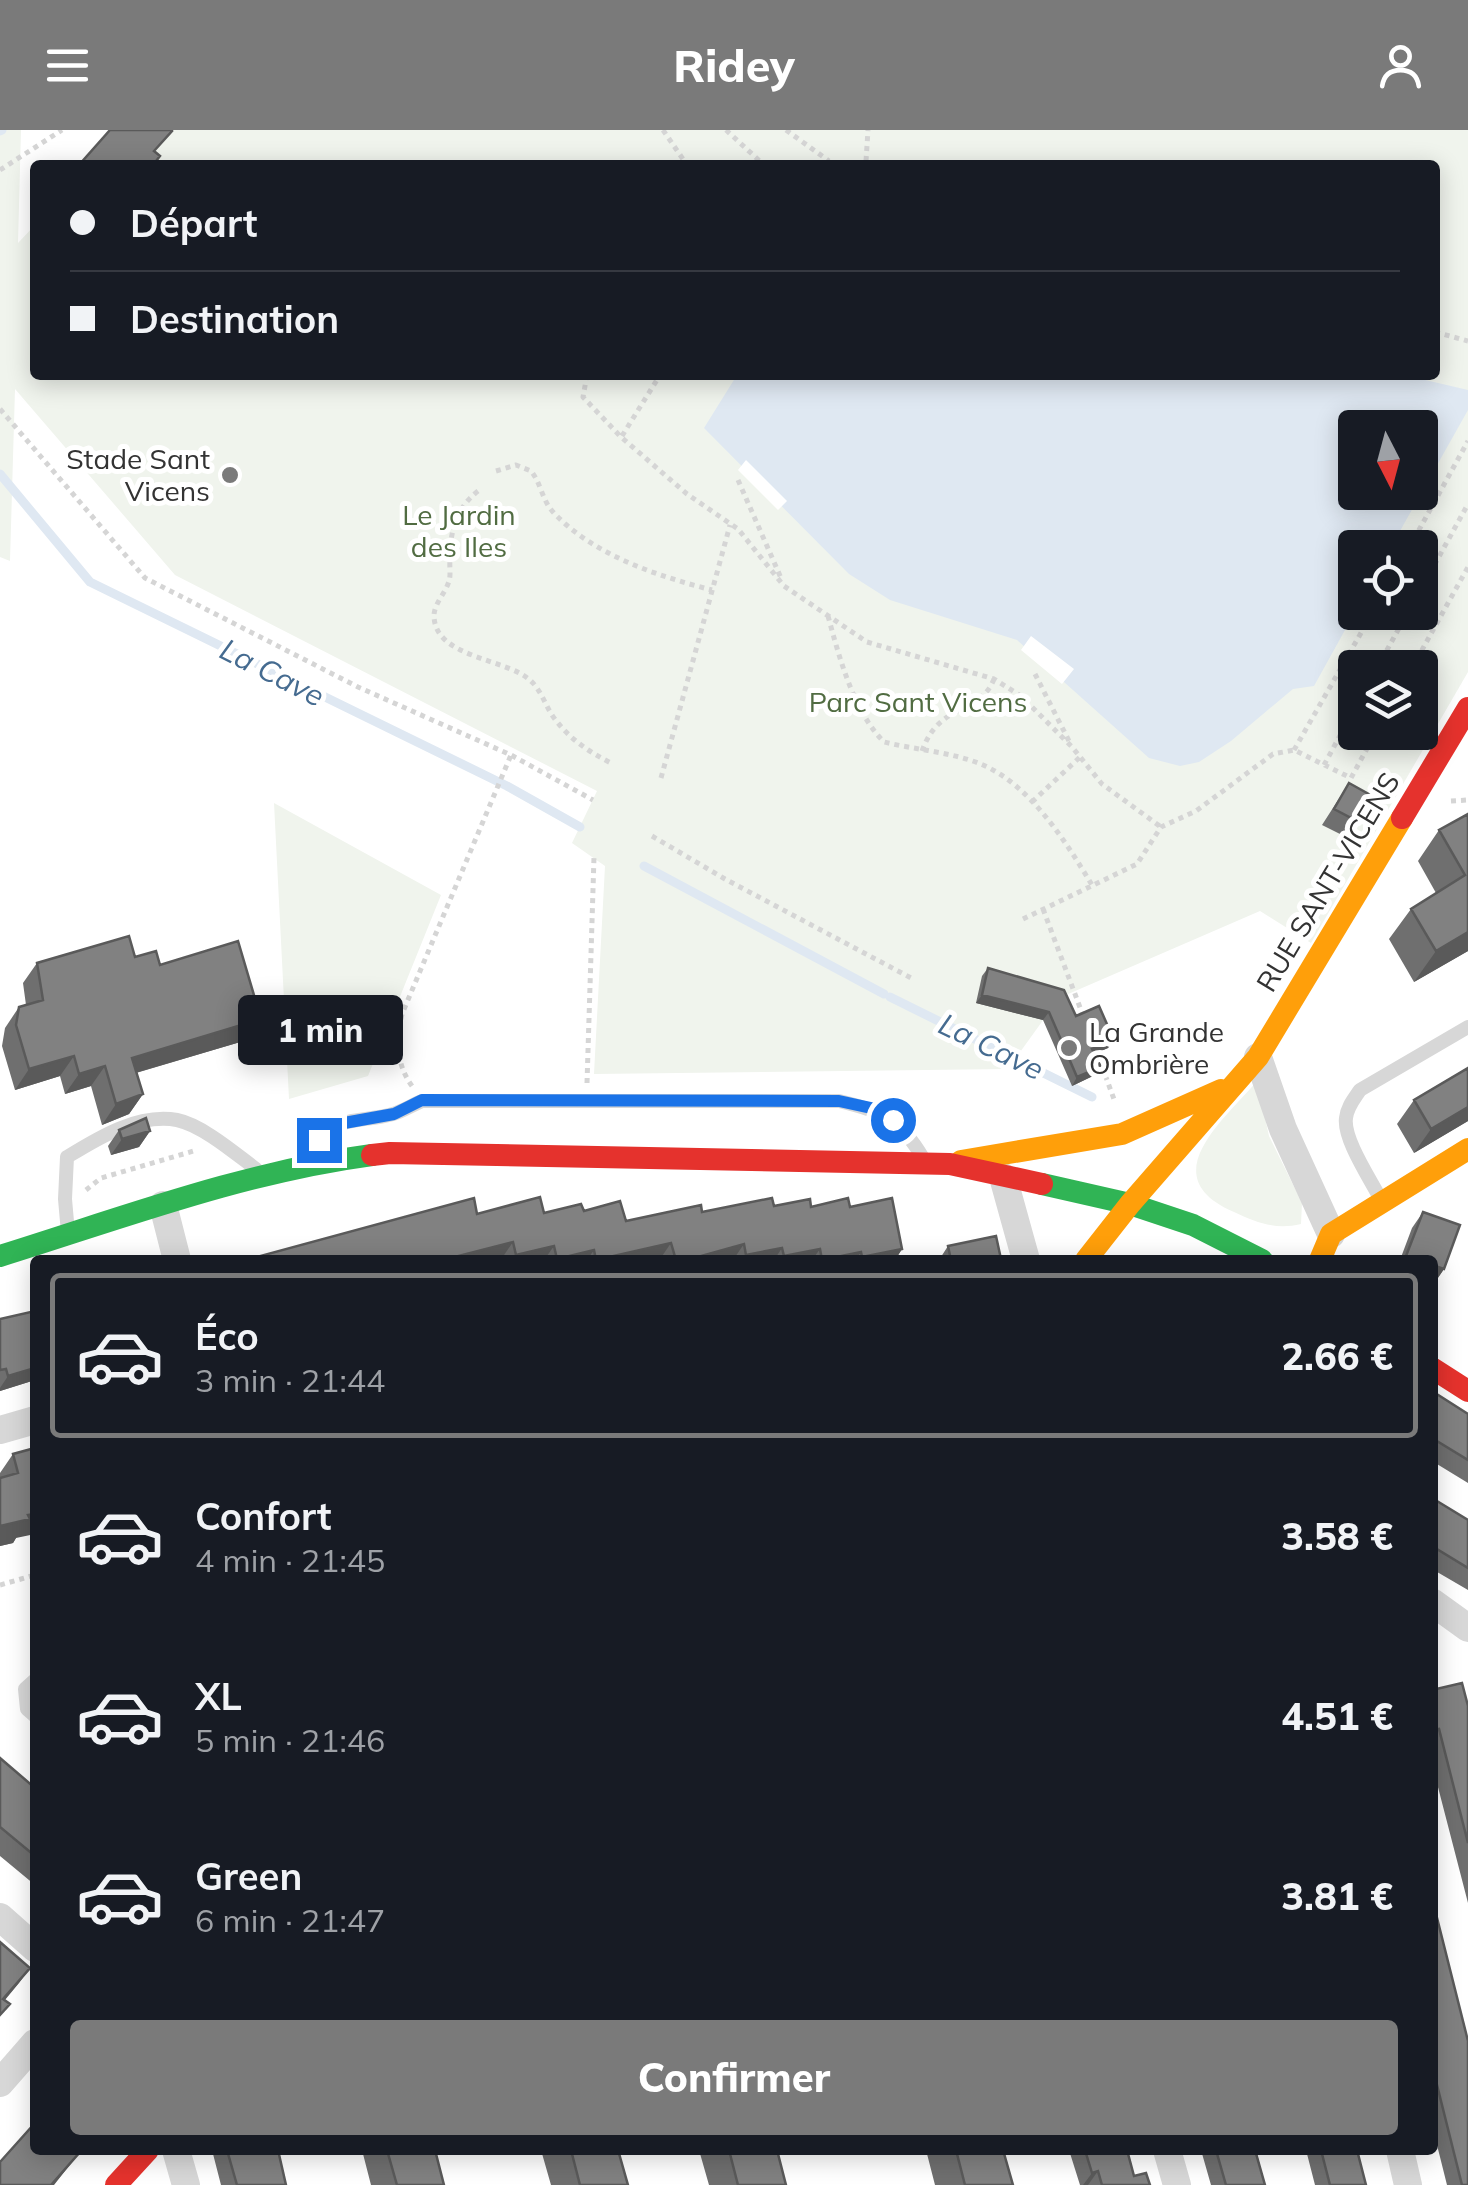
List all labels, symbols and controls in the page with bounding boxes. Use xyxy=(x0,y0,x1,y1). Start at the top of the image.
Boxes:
text: Ridey xyxy=(673,37,795,93)
icon: menu xyxy=(40,38,95,93)
icon: person xyxy=(1373,38,1428,93)
text: Départ xyxy=(130,199,257,247)
text: Destination xyxy=(130,295,339,343)
north arrow xyxy=(1338,410,1438,510)
map controls xyxy=(1338,410,1438,750)
place label: Stade Sant Vicens xyxy=(66,441,210,508)
marker: Stade Sant Vicens xyxy=(219,464,241,486)
park label: Le Jardin des Iles xyxy=(402,497,516,564)
button: locate xyxy=(1338,530,1438,630)
water label: La Cave xyxy=(214,630,331,714)
button: layers xyxy=(1338,650,1438,750)
park label: Parc Sant Vicens xyxy=(809,684,1027,719)
street label: RUE SANT-VICENS xyxy=(1248,766,1407,998)
callout: 1 min xyxy=(236,995,402,1065)
water label: La Cave xyxy=(933,1004,1050,1088)
text: 1 min xyxy=(278,1010,363,1050)
place label: La Grande Ombrière xyxy=(1089,1014,1224,1081)
marker: La Grande Ombrière xyxy=(1058,1037,1080,1059)
route start xyxy=(871,1098,916,1143)
route end xyxy=(297,1118,342,1163)
icon: car xyxy=(75,1311,165,1401)
text: Éco xyxy=(195,1312,259,1360)
text: 2.66 € xyxy=(1281,1332,1393,1380)
text: 3 min · 21:44 xyxy=(195,1360,385,1400)
icon: car xyxy=(75,1491,165,1581)
text: Confort xyxy=(195,1492,332,1540)
text: 3.58 € xyxy=(1281,1512,1393,1560)
text: 4 min · 21:45 xyxy=(195,1540,385,1580)
icon: car xyxy=(75,1671,165,1761)
text: XL xyxy=(195,1672,242,1720)
text: 4.51 € xyxy=(1281,1692,1393,1740)
text: 5 min · 21:46 xyxy=(195,1720,385,1760)
icon: car xyxy=(75,1851,165,1941)
text: Green xyxy=(195,1852,302,1900)
text: 3.81 € xyxy=(1281,1872,1393,1920)
text: 6 min · 21:47 xyxy=(195,1900,385,1940)
button: Confirmer xyxy=(70,2020,1398,2135)

